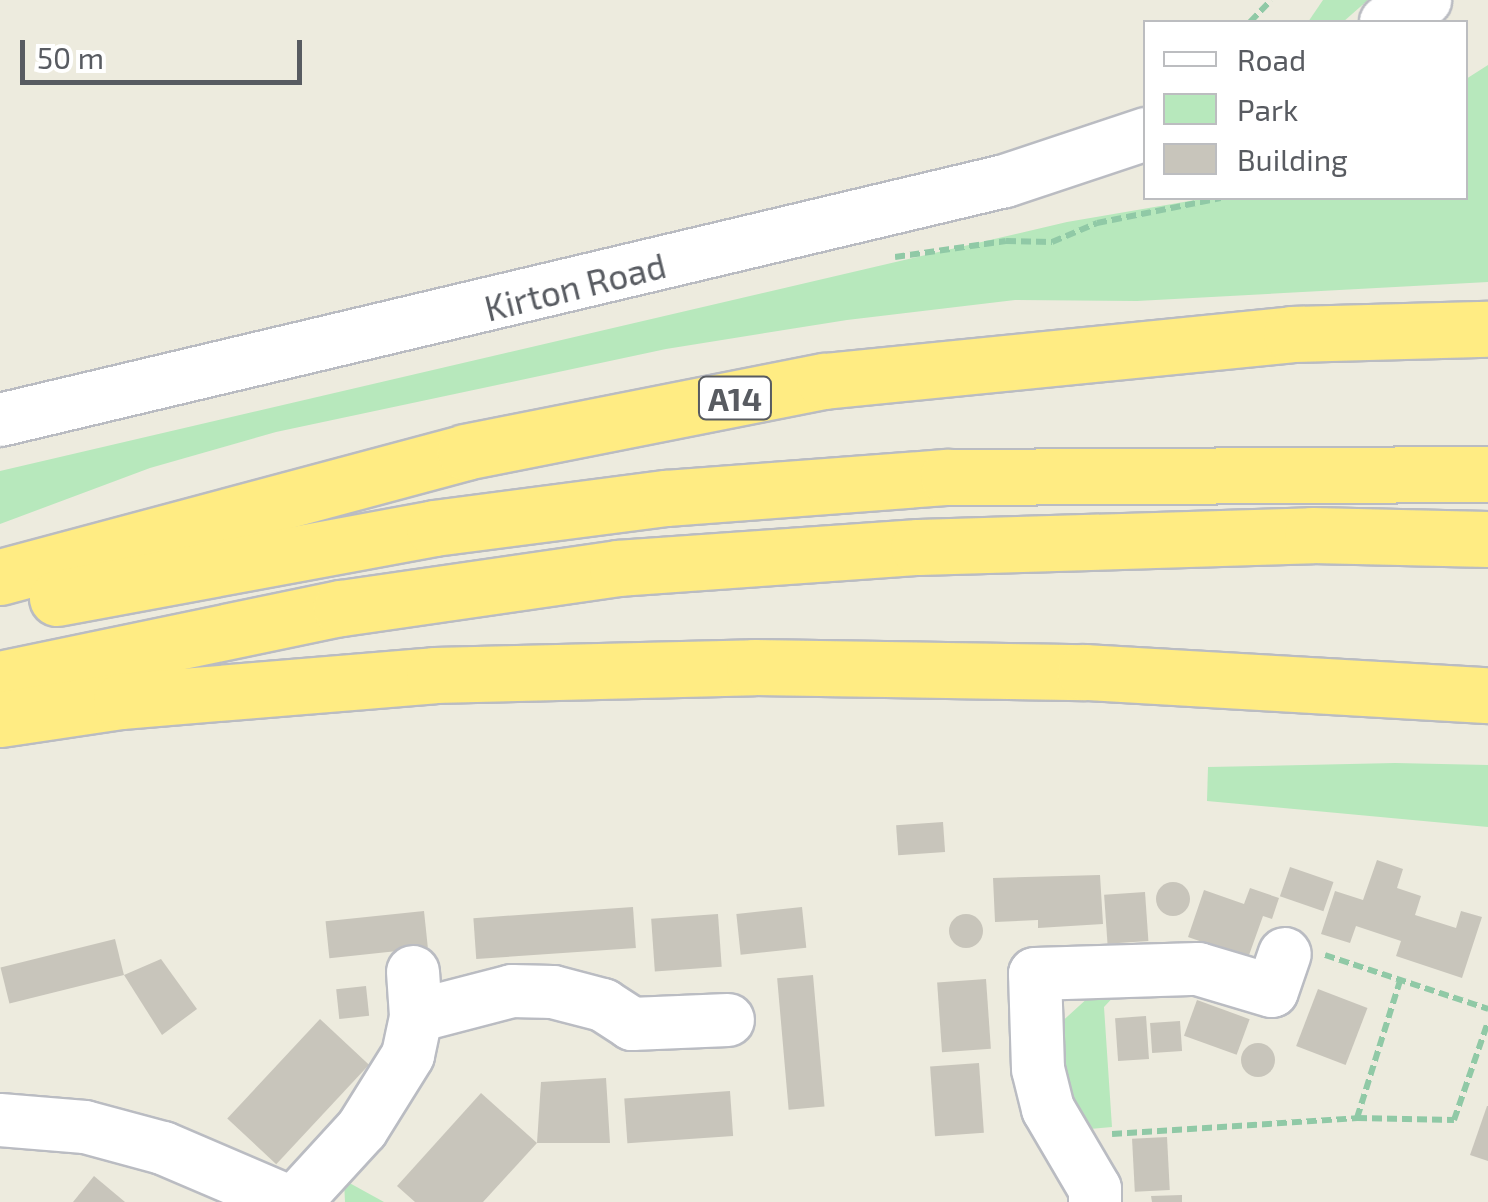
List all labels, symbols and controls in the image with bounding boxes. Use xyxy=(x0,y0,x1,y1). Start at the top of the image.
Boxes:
scale bar xyxy=(25,20,308,82)
legend xyxy=(1143,20,1468,200)
text: 50 m xyxy=(37,39,104,75)
text: Road xyxy=(1237,41,1306,77)
text: Park xyxy=(1237,91,1298,127)
text: Building xyxy=(1237,141,1348,177)
street label: Kirton Road xyxy=(480,243,670,329)
road number: A14 xyxy=(698,371,772,425)

